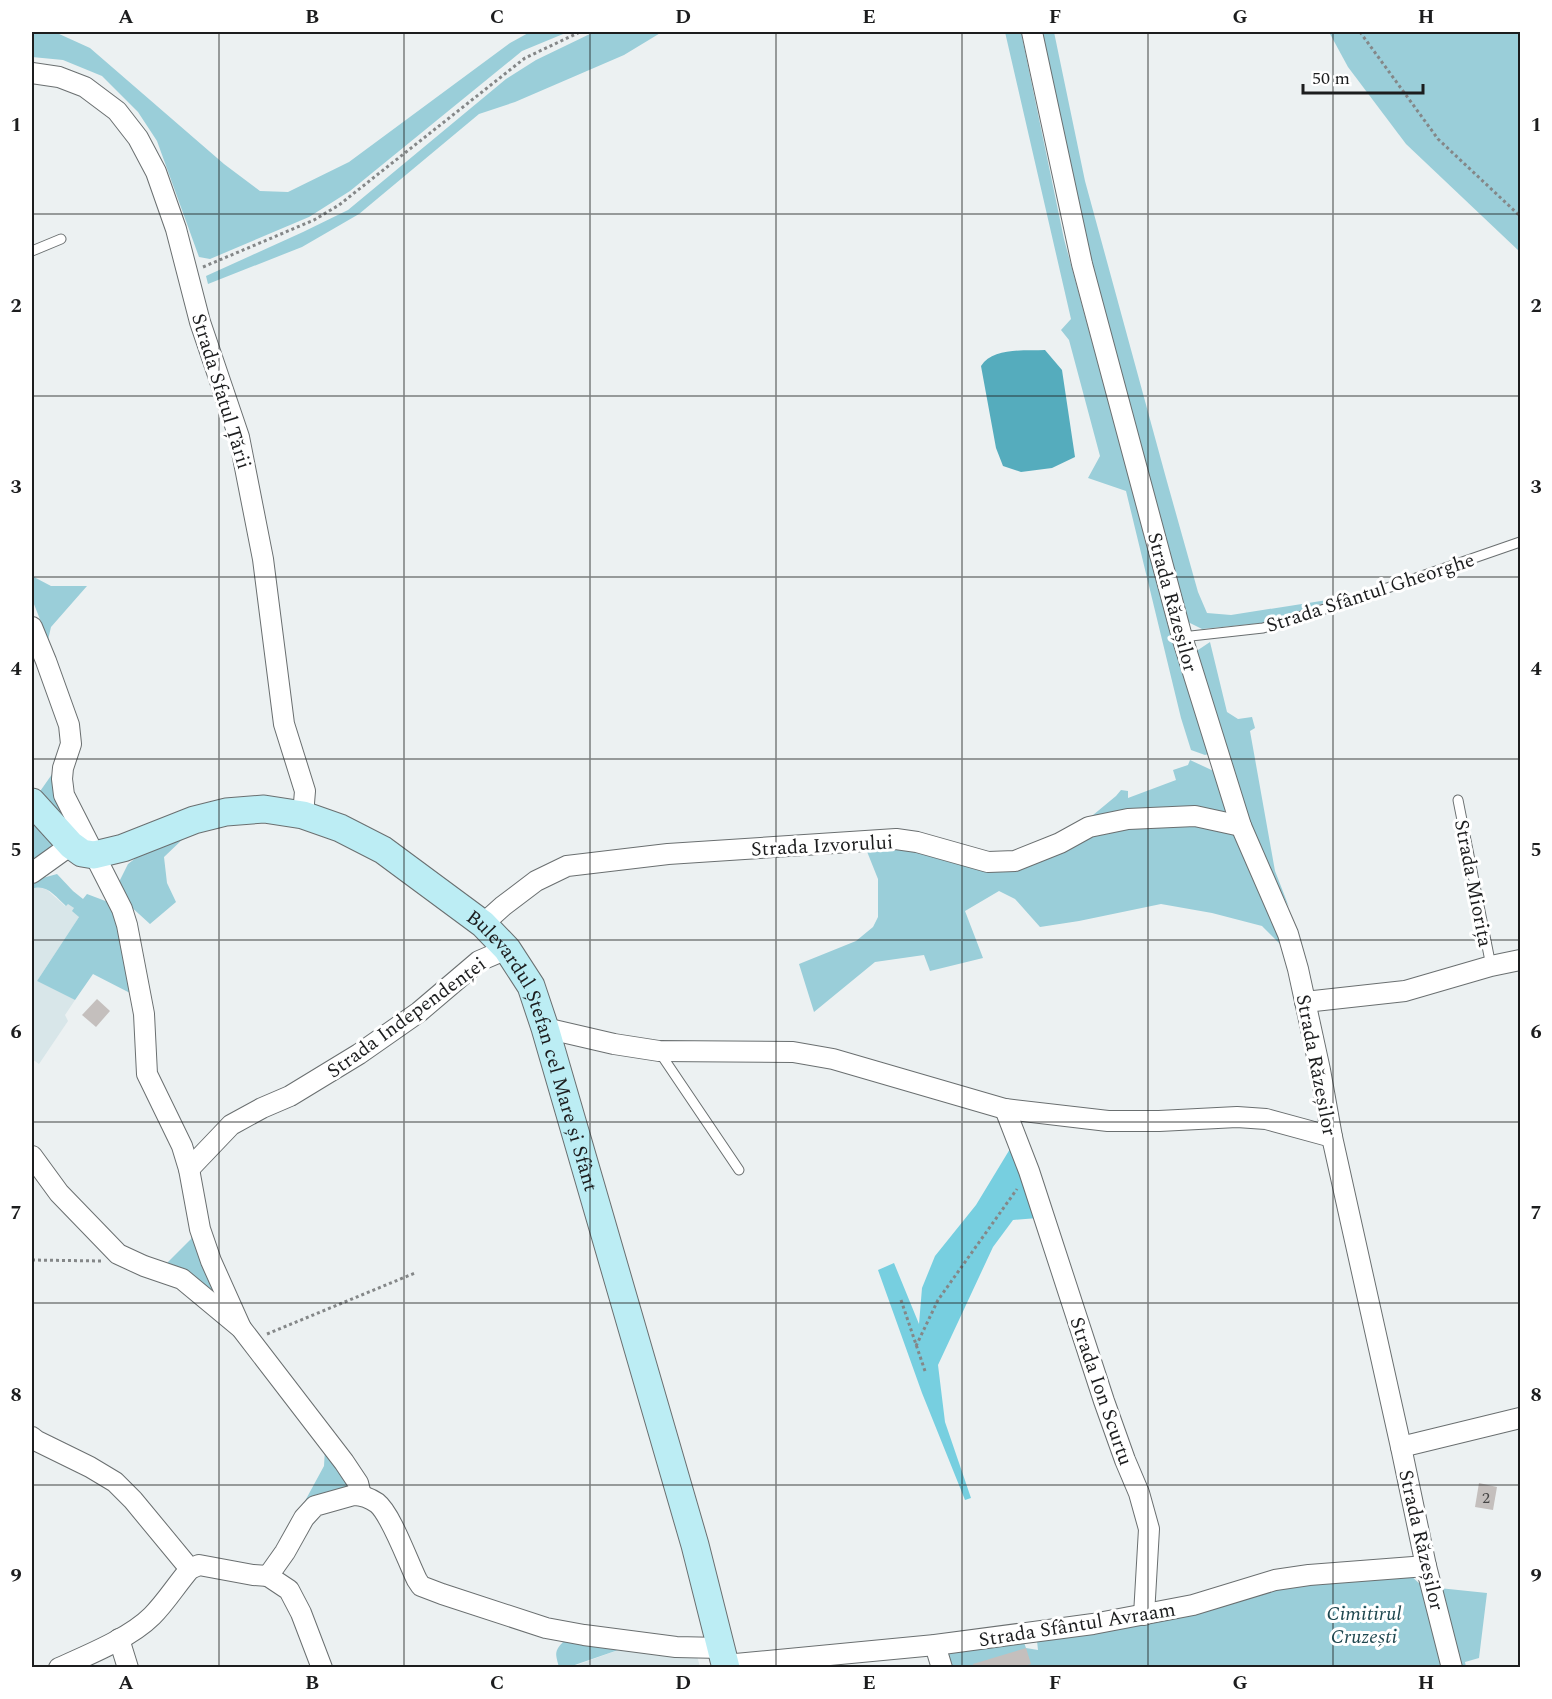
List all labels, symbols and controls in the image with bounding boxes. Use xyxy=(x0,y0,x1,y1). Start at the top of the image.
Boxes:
text: A xyxy=(118,2,134,32)
text: B xyxy=(305,2,319,32)
text: C xyxy=(490,2,504,32)
text: D xyxy=(675,2,691,32)
text: E xyxy=(862,2,876,32)
text: F xyxy=(1049,2,1061,32)
text: G xyxy=(1232,2,1248,32)
text: H xyxy=(1418,2,1434,32)
scale bar xyxy=(1303,57,1423,95)
text: 50 m xyxy=(1312,65,1350,92)
text: 1 xyxy=(10,110,22,140)
text: 1 xyxy=(1530,110,1542,140)
text: 2 xyxy=(10,291,22,321)
text: 2 xyxy=(1530,291,1542,321)
street label: Strada Sfatul Țării xyxy=(183,310,259,473)
text: 3 xyxy=(10,472,22,502)
text: 3 xyxy=(1530,472,1542,502)
street label: Strada Răzeșilor xyxy=(1139,529,1205,676)
street label: Strada Sfântul Gheorghe xyxy=(1262,545,1478,641)
text: 4 xyxy=(10,654,22,684)
text: 4 xyxy=(1530,654,1542,684)
street label: Strada Miorița xyxy=(1446,817,1500,950)
street label: Strada Izvorului xyxy=(750,827,894,865)
text: 5 xyxy=(10,835,22,865)
text: 5 xyxy=(1530,835,1542,865)
street label: Bulevardul Ștefan cel Mare și Sfânt xyxy=(460,903,606,1195)
street label: Strada Independenței xyxy=(321,950,492,1086)
street label: Strada Răzeșilor xyxy=(1288,992,1344,1139)
text: 6 xyxy=(10,1017,22,1047)
text: 6 xyxy=(1530,1017,1542,1047)
text: 7 xyxy=(10,1198,22,1228)
text: 7 xyxy=(1530,1198,1542,1228)
street label: Strada Ion Scurtu xyxy=(1062,1313,1141,1470)
text: 8 xyxy=(10,1380,22,1410)
text: 8 xyxy=(1530,1380,1542,1410)
street label: Strada Răzeșilor xyxy=(1390,1467,1452,1614)
house number: 2 xyxy=(1482,1486,1490,1510)
text: 9 xyxy=(10,1561,22,1591)
text: 9 xyxy=(1530,1561,1542,1591)
street label: Strada Sfântul Avraam xyxy=(977,1595,1178,1655)
park label: Cimitirul Cruzești xyxy=(1326,1599,1402,1652)
text: A xyxy=(118,1668,134,1698)
text: B xyxy=(305,1668,319,1698)
text: C xyxy=(490,1668,504,1698)
text: D xyxy=(675,1668,691,1698)
text: E xyxy=(862,1668,876,1698)
text: F xyxy=(1049,1668,1061,1698)
text: G xyxy=(1232,1668,1248,1698)
text: H xyxy=(1418,1668,1434,1698)

